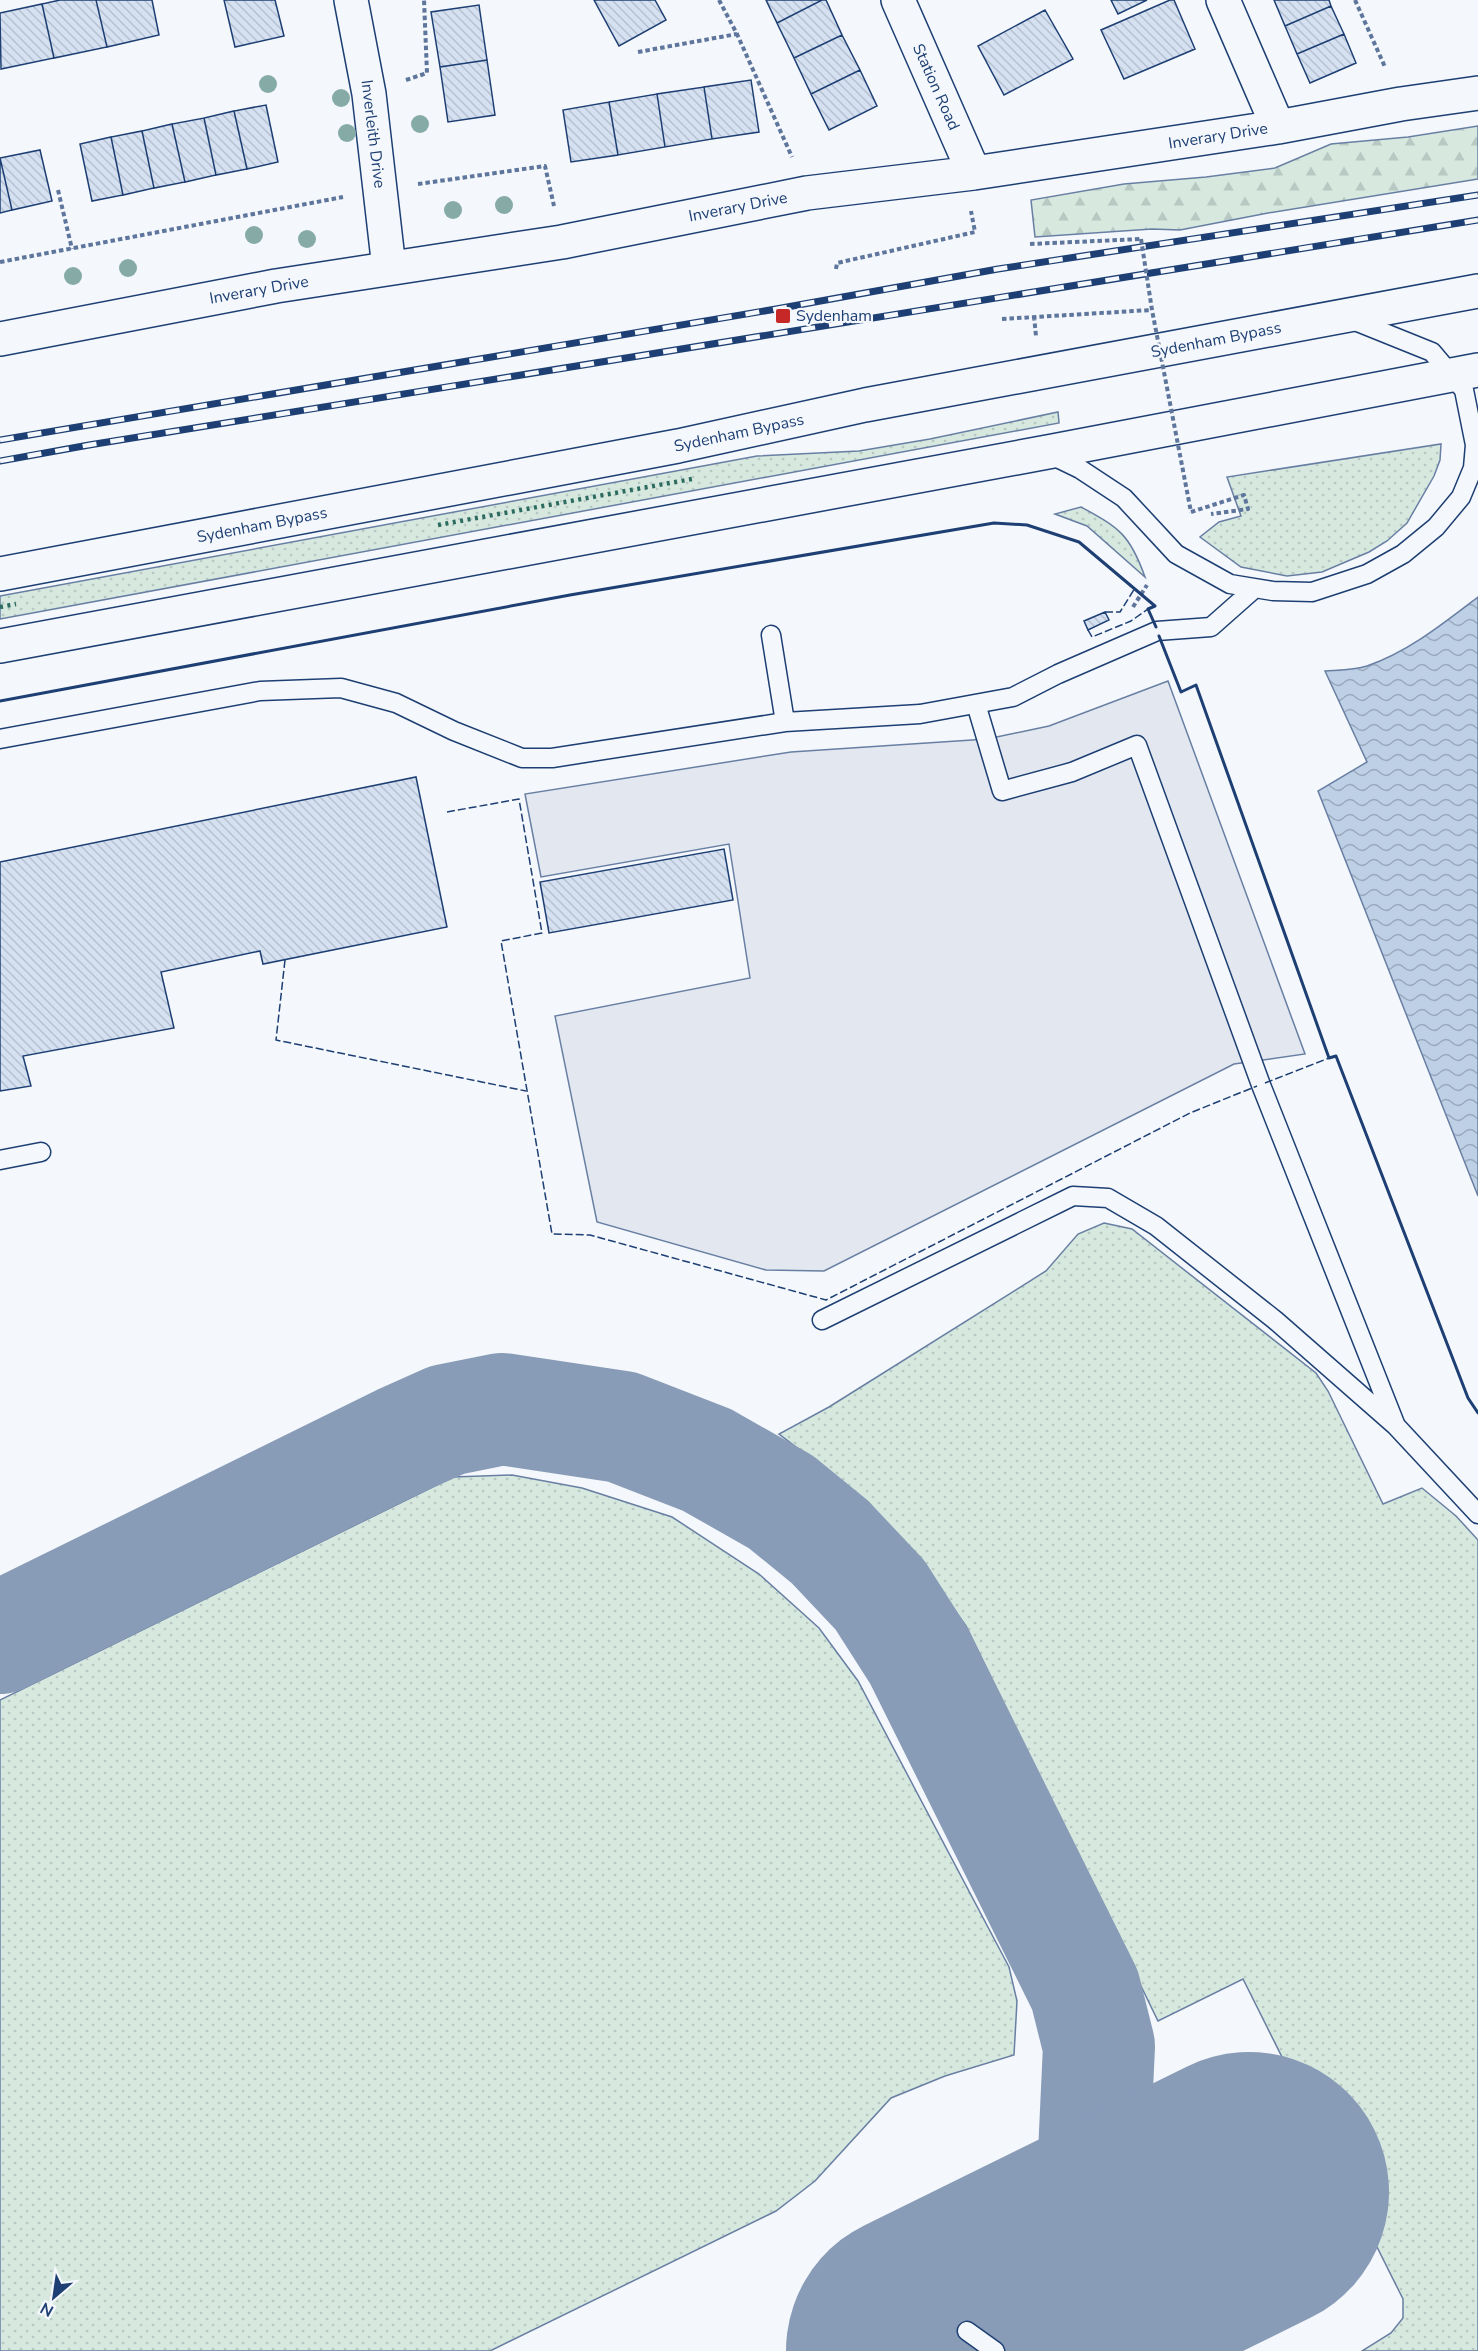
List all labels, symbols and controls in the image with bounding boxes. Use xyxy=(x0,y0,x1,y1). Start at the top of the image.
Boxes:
street label: Station Road xyxy=(907,40,965,134)
street label: Inverleith Drive xyxy=(355,79,391,189)
street label: Inverary Drive xyxy=(1167,117,1269,155)
street label: Inverary Drive xyxy=(687,187,789,227)
street label: Inverary Drive xyxy=(208,270,310,310)
place label: Sydenham xyxy=(796,305,872,327)
marker: Sydenham xyxy=(774,307,792,325)
street label: Sydenham Bypass xyxy=(1149,317,1283,363)
street label: Sydenham Bypass xyxy=(672,408,806,458)
street label: Sydenham Bypass xyxy=(195,502,329,548)
north arrow xyxy=(24,2267,84,2327)
text: N xyxy=(37,2297,58,2322)

